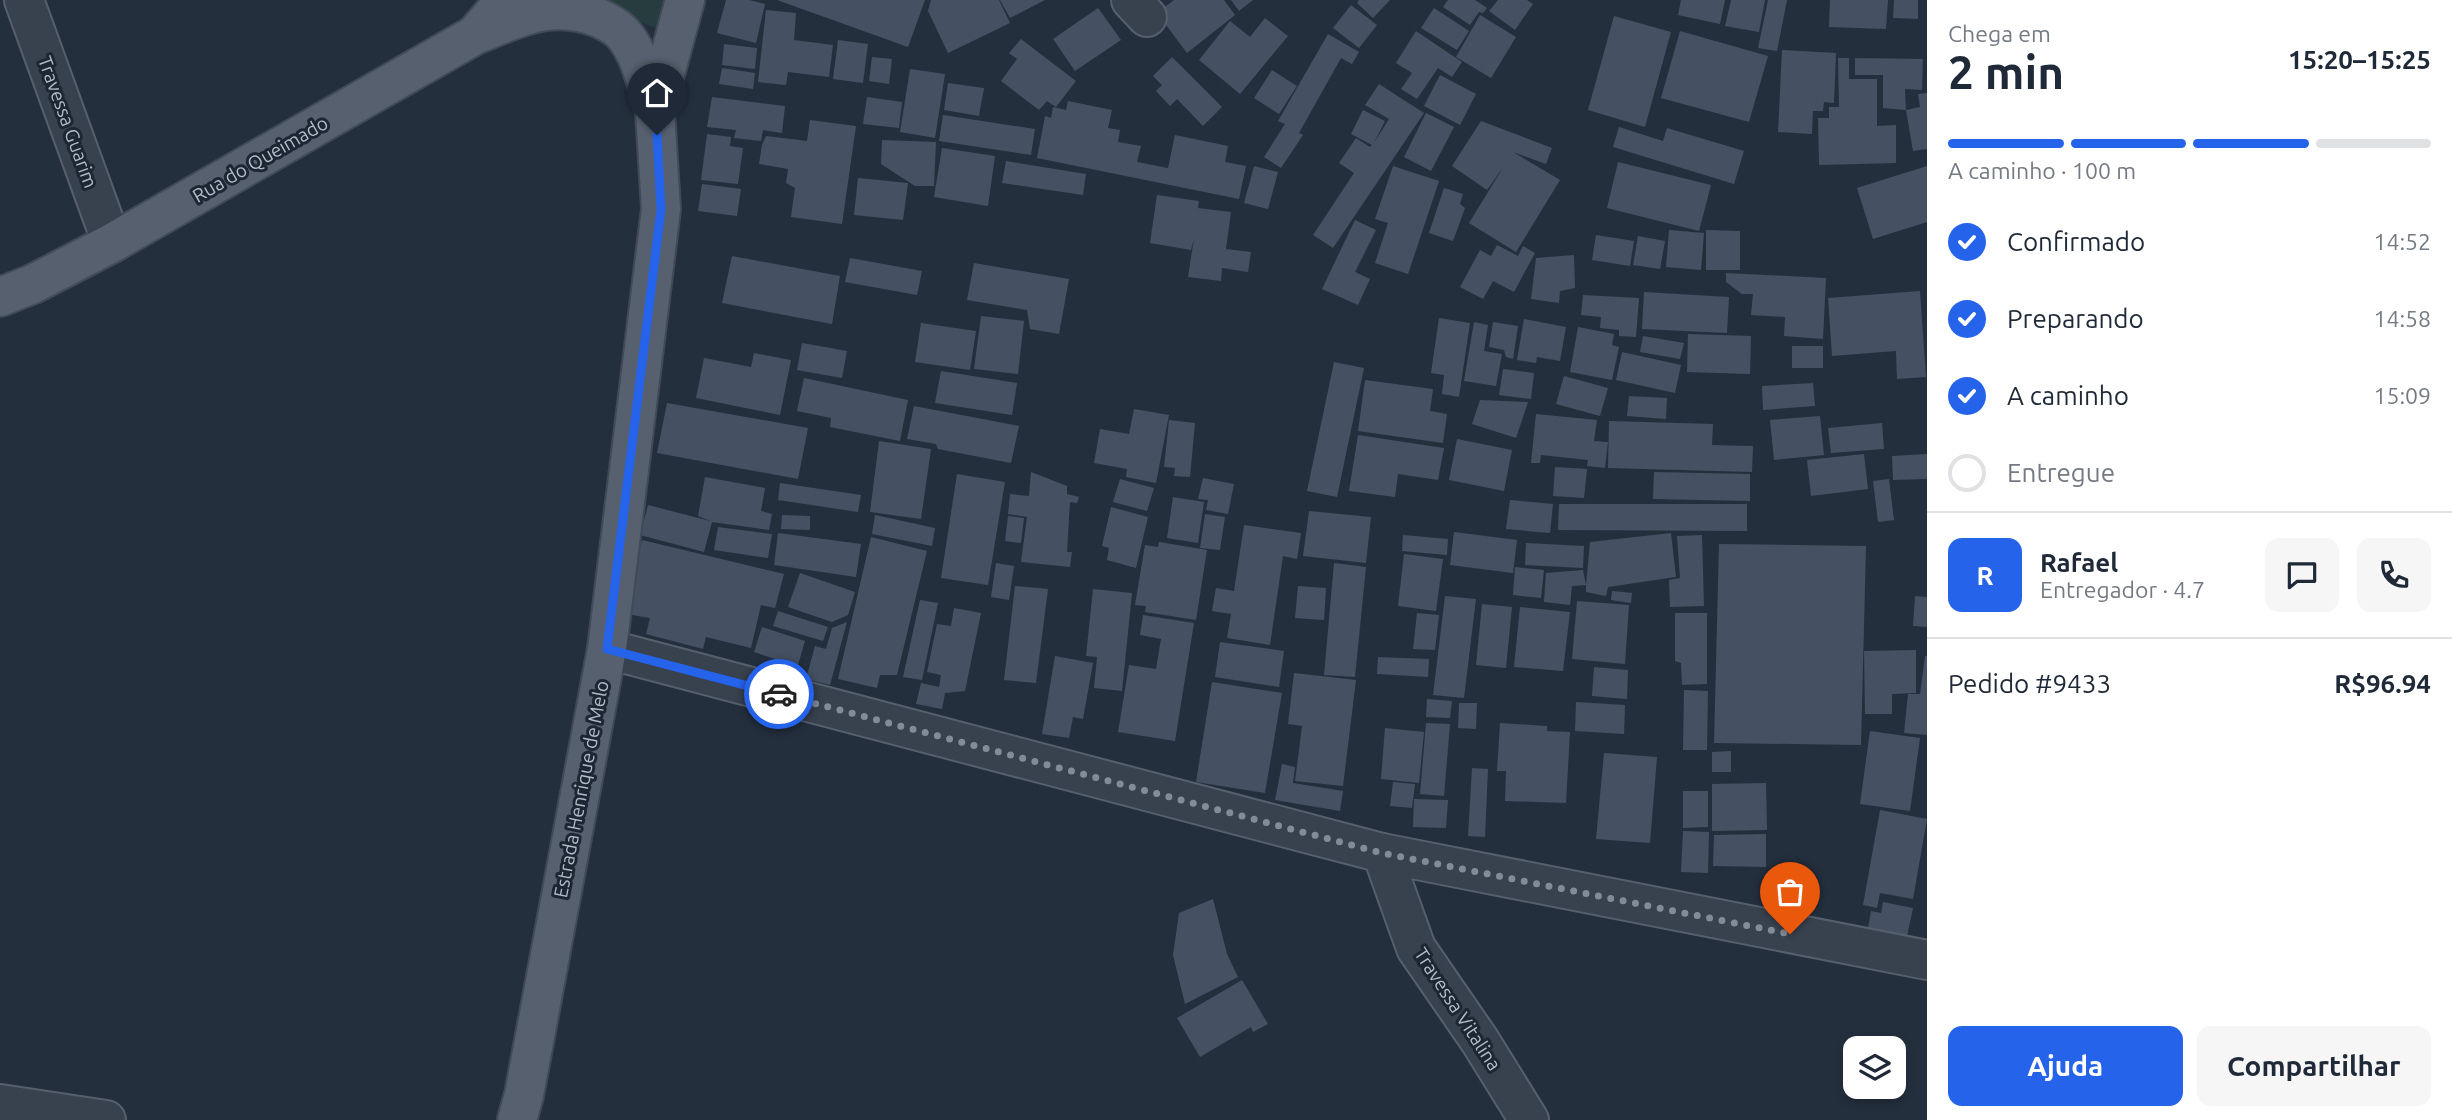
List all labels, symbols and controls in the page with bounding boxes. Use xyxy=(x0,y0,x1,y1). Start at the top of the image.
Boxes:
text: Chega em xyxy=(1948,21,2051,46)
text: 15:20–15:25 xyxy=(2288,45,2431,74)
text: 2 min xyxy=(1948,46,2064,98)
street label: Travessa Guarim xyxy=(34,53,102,191)
pin xyxy=(627,63,687,135)
icon: home xyxy=(638,74,676,112)
street label: Rua do Queimado xyxy=(188,111,332,207)
text: A caminho · 100 m xyxy=(1948,158,2136,183)
icon: check xyxy=(1948,223,1986,261)
text: Confirmado xyxy=(2007,227,2145,256)
text: 14:52 xyxy=(2373,229,2431,254)
icon: check xyxy=(1948,300,1986,338)
text: Preparando xyxy=(2007,304,2144,333)
text: 14:58 xyxy=(2373,306,2431,331)
icon: check xyxy=(1948,377,1986,415)
text: A caminho xyxy=(2007,381,2129,410)
text: 15:09 xyxy=(2373,383,2431,408)
text: Entregue xyxy=(2007,458,2115,487)
button: chat xyxy=(2265,538,2339,612)
button: phone xyxy=(2357,538,2431,612)
text: Rafael xyxy=(2040,548,2118,577)
text: R xyxy=(1976,561,1994,590)
text: Entregador · 4.7 xyxy=(2040,577,2205,602)
courier xyxy=(744,659,814,729)
text: Pedido #9433 xyxy=(1948,669,2111,698)
text: R$96.94 xyxy=(2334,669,2431,698)
icon: car xyxy=(760,675,798,713)
street label: Estrada Henrique de Melo xyxy=(549,679,613,899)
pin xyxy=(1760,862,1820,934)
icon: bag xyxy=(1771,873,1809,911)
street label: Travessa Vitalina xyxy=(1410,944,1506,1074)
button: Ajuda xyxy=(1948,1026,2183,1106)
button: Compartilhar xyxy=(2197,1026,2431,1106)
map controls xyxy=(1843,1036,1906,1099)
button: layers xyxy=(1843,1036,1906,1099)

